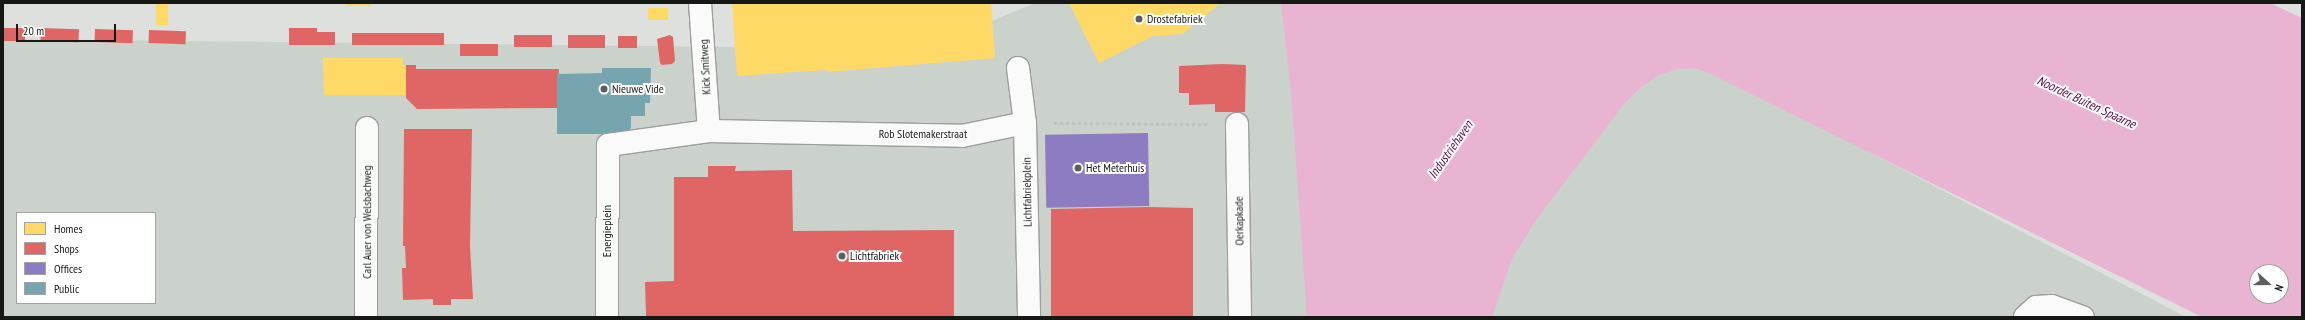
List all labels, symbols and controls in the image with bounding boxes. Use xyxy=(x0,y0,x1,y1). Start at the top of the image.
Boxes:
place label: Drostefabriek xyxy=(1147,12,1203,26)
marker: Drostefabriek xyxy=(1134,14,1144,24)
scale bar xyxy=(18,16,118,42)
text: 20 m xyxy=(23,23,44,38)
street label: Kick Smitweg xyxy=(696,39,714,95)
water label: Noorder Buiten Spaarne xyxy=(2034,73,2138,133)
place label: Nieuwe Vide xyxy=(612,82,664,96)
marker: Nieuwe Vide xyxy=(599,84,609,94)
water label: Industriehaven xyxy=(1425,118,1477,182)
street label: Rob Slotemakerstraat xyxy=(879,127,967,141)
street label: Lichtfabriekplein xyxy=(1019,157,1035,227)
place label: Het Meterhuis xyxy=(1086,161,1144,175)
marker: Het Meterhuis xyxy=(1073,163,1083,173)
street label: Carl Auer von Welsbachweg xyxy=(360,165,374,279)
street label: Oerkapkade xyxy=(1231,196,1247,246)
street label: Energieplein xyxy=(600,205,614,257)
legend xyxy=(16,212,156,304)
text: Homes xyxy=(54,221,82,236)
text: Shops xyxy=(54,241,79,256)
place label: Lichtfabriek xyxy=(850,249,899,263)
marker: Lichtfabriek xyxy=(837,251,847,261)
text: Offices xyxy=(54,261,82,276)
north arrow xyxy=(2249,264,2289,304)
text: Public xyxy=(54,281,79,296)
text: N xyxy=(2272,283,2287,293)

